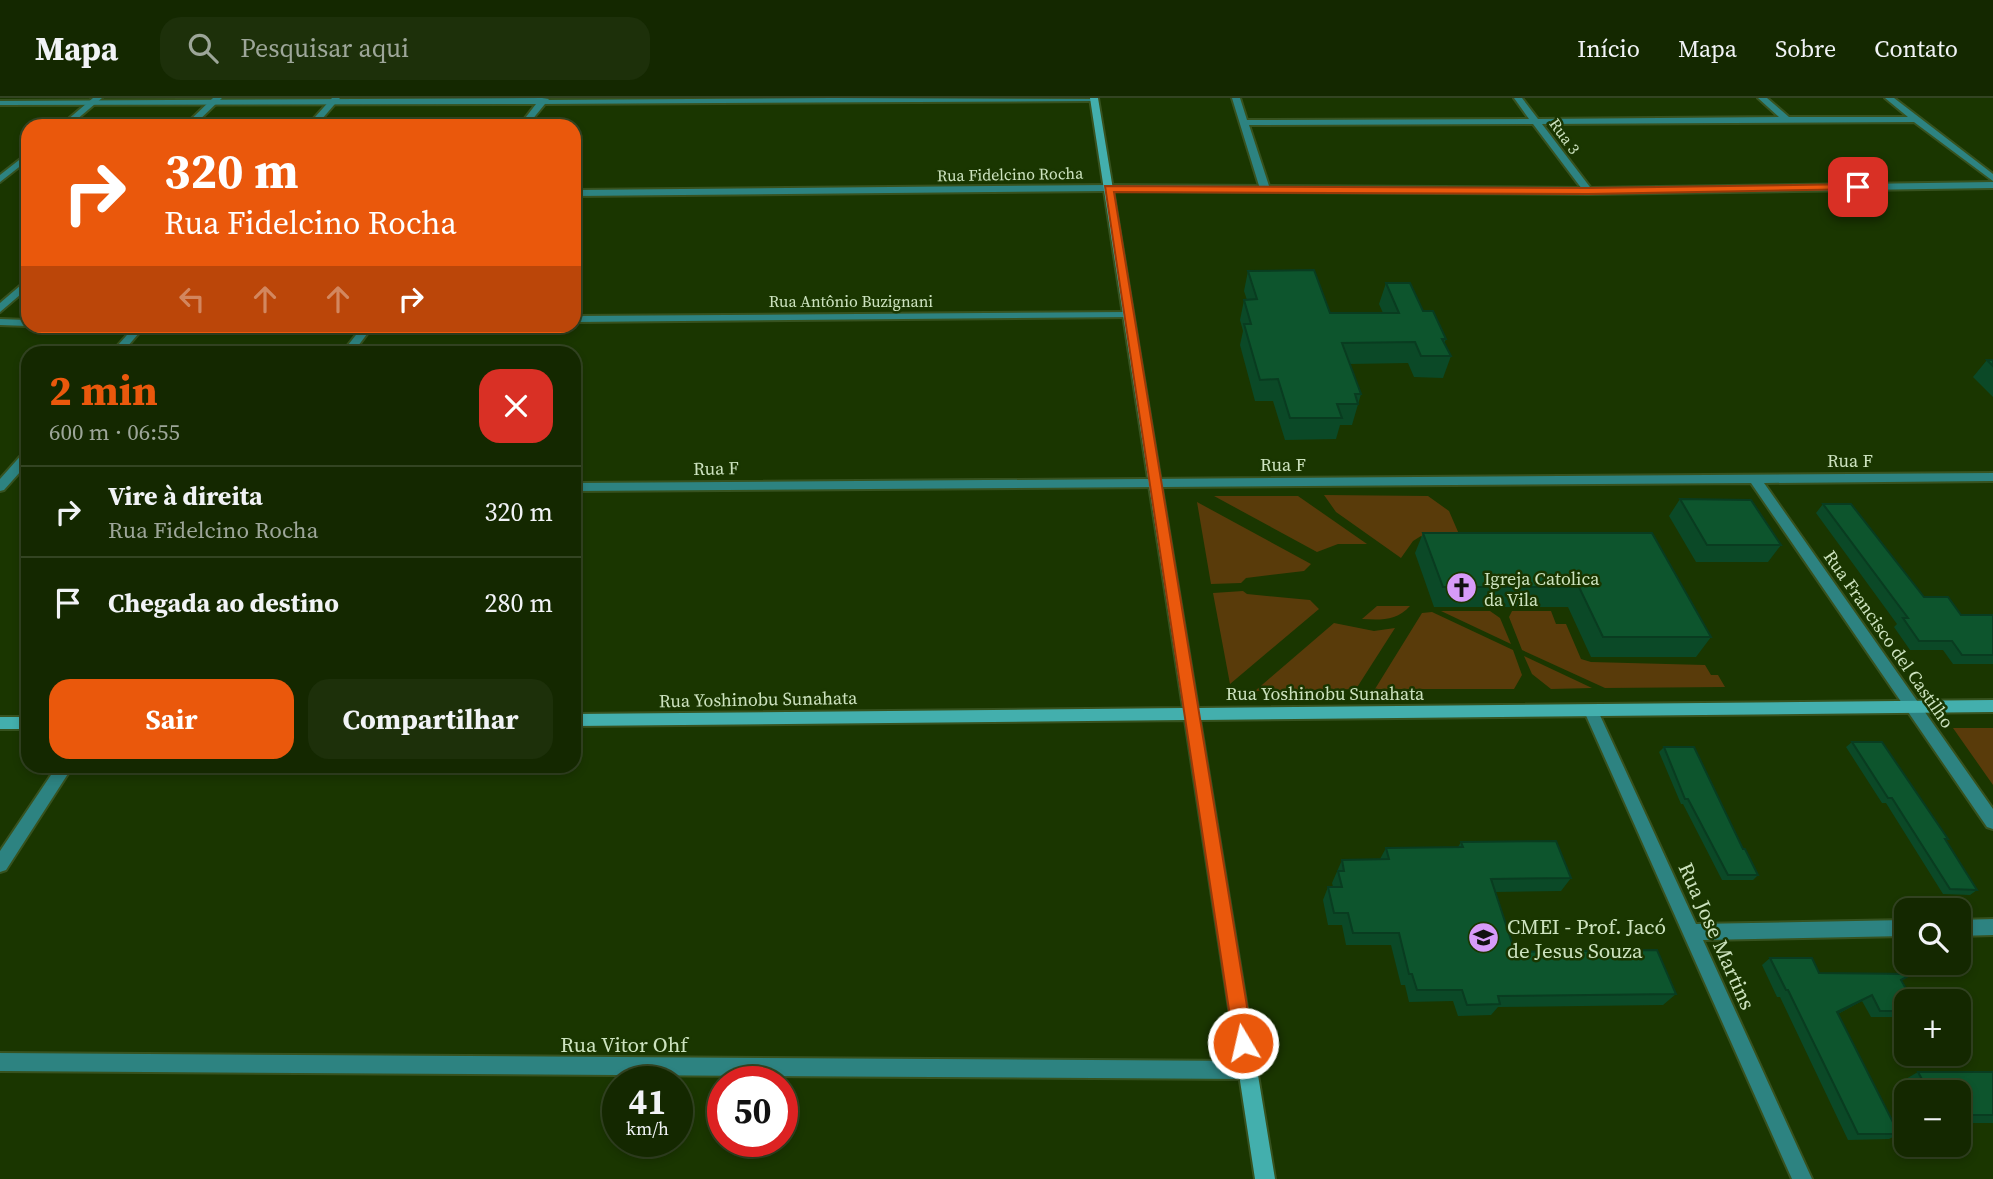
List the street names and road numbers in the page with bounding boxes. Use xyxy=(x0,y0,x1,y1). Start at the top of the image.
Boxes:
street label: Rua 3 xyxy=(1545,114,1585,158)
street label: Rua Fidelcino Rocha xyxy=(937,162,1084,186)
street label: Rua Antônio Buzignani xyxy=(769,290,933,312)
street label: Rua F xyxy=(1827,448,1873,473)
street label: Rua F xyxy=(1260,452,1306,477)
street label: Rua F xyxy=(693,455,739,481)
street label: Rua Francisco del Castilho xyxy=(1818,545,1960,733)
street label: Rua Yoshinobu Sunahata xyxy=(1226,681,1425,706)
street label: Rua Yoshinobu Sunahata xyxy=(659,685,858,713)
street label: Rua Jose Martins xyxy=(1672,858,1762,1014)
street label: Rua Vitor Ohf xyxy=(560,1030,689,1059)

